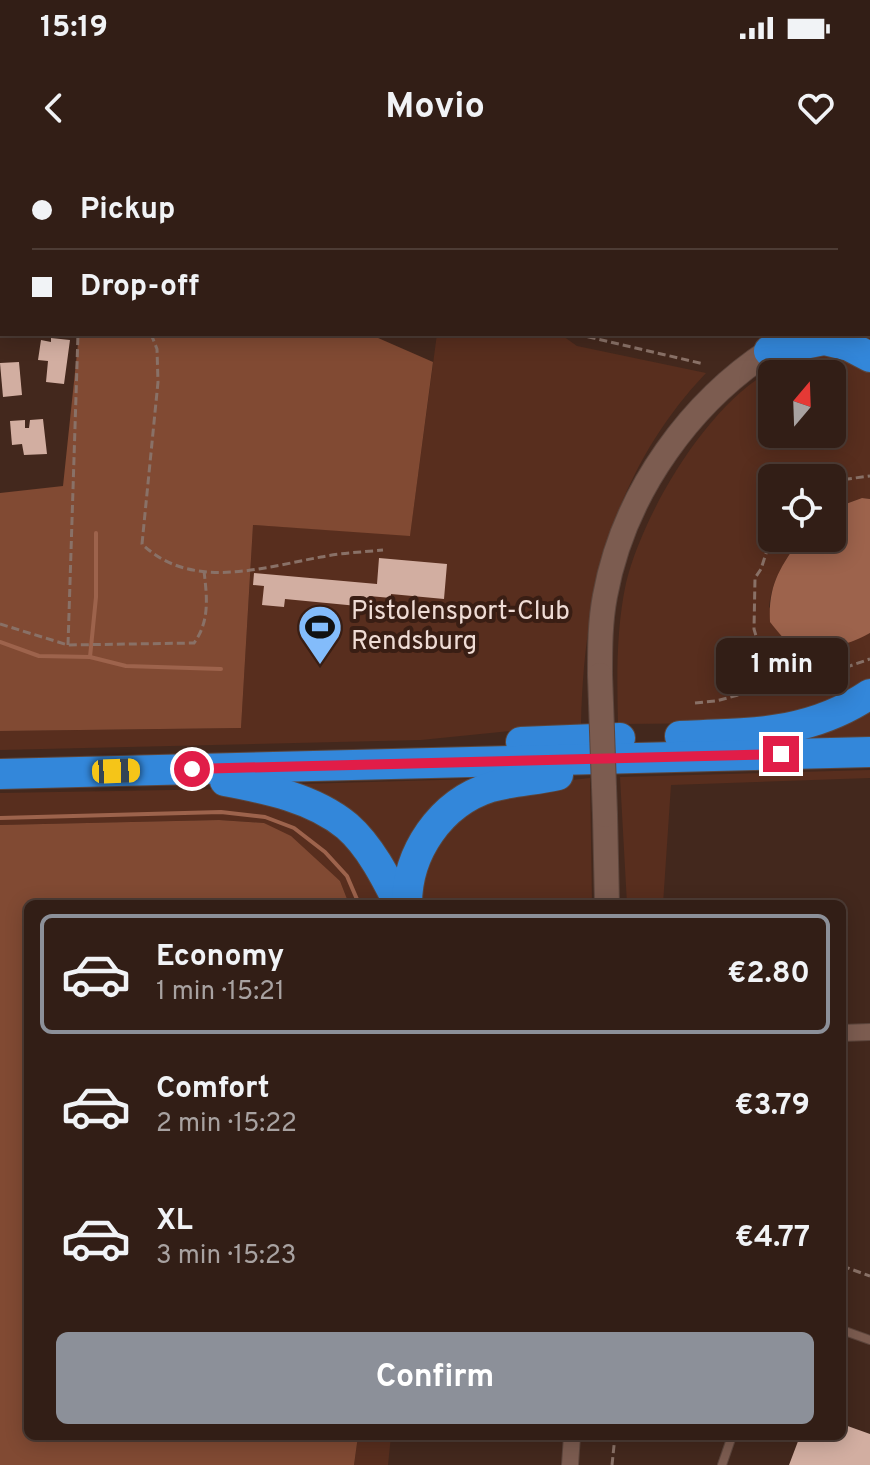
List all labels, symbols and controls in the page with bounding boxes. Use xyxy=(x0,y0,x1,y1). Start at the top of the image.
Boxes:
text: 15:19 xyxy=(40,10,108,47)
text: Movio xyxy=(385,85,485,131)
icon: back xyxy=(32,86,76,130)
icon: heart xyxy=(794,86,838,130)
text: Pickup xyxy=(80,192,175,229)
text: Drop-off xyxy=(80,269,199,306)
north arrow xyxy=(758,360,846,448)
map controls xyxy=(758,360,846,552)
button: locate xyxy=(758,464,846,552)
place label: Pistolensport-Club Rendsburg xyxy=(351,596,570,659)
sports icon: Pistolensport-Club Rendsburg xyxy=(296,603,344,666)
callout: 1 min xyxy=(715,638,847,694)
text: 1 min xyxy=(751,649,813,682)
route end xyxy=(763,736,799,772)
route start xyxy=(174,751,210,787)
car xyxy=(92,758,140,784)
icon: car xyxy=(60,938,132,1010)
text: Economy xyxy=(156,939,284,976)
text: €2.80 xyxy=(727,956,810,993)
text: 1 min · 15:21 xyxy=(156,976,285,1009)
icon: car xyxy=(60,1070,132,1142)
text: Comfort xyxy=(156,1071,269,1108)
text: €3.79 xyxy=(734,1088,810,1125)
text: 2 min · 15:22 xyxy=(156,1108,297,1141)
icon: car xyxy=(60,1202,132,1274)
text: XL xyxy=(156,1203,193,1240)
text: €4.77 xyxy=(735,1220,810,1257)
text: 3 min · 15:23 xyxy=(156,1240,297,1273)
button: Confirm xyxy=(56,1332,814,1424)

